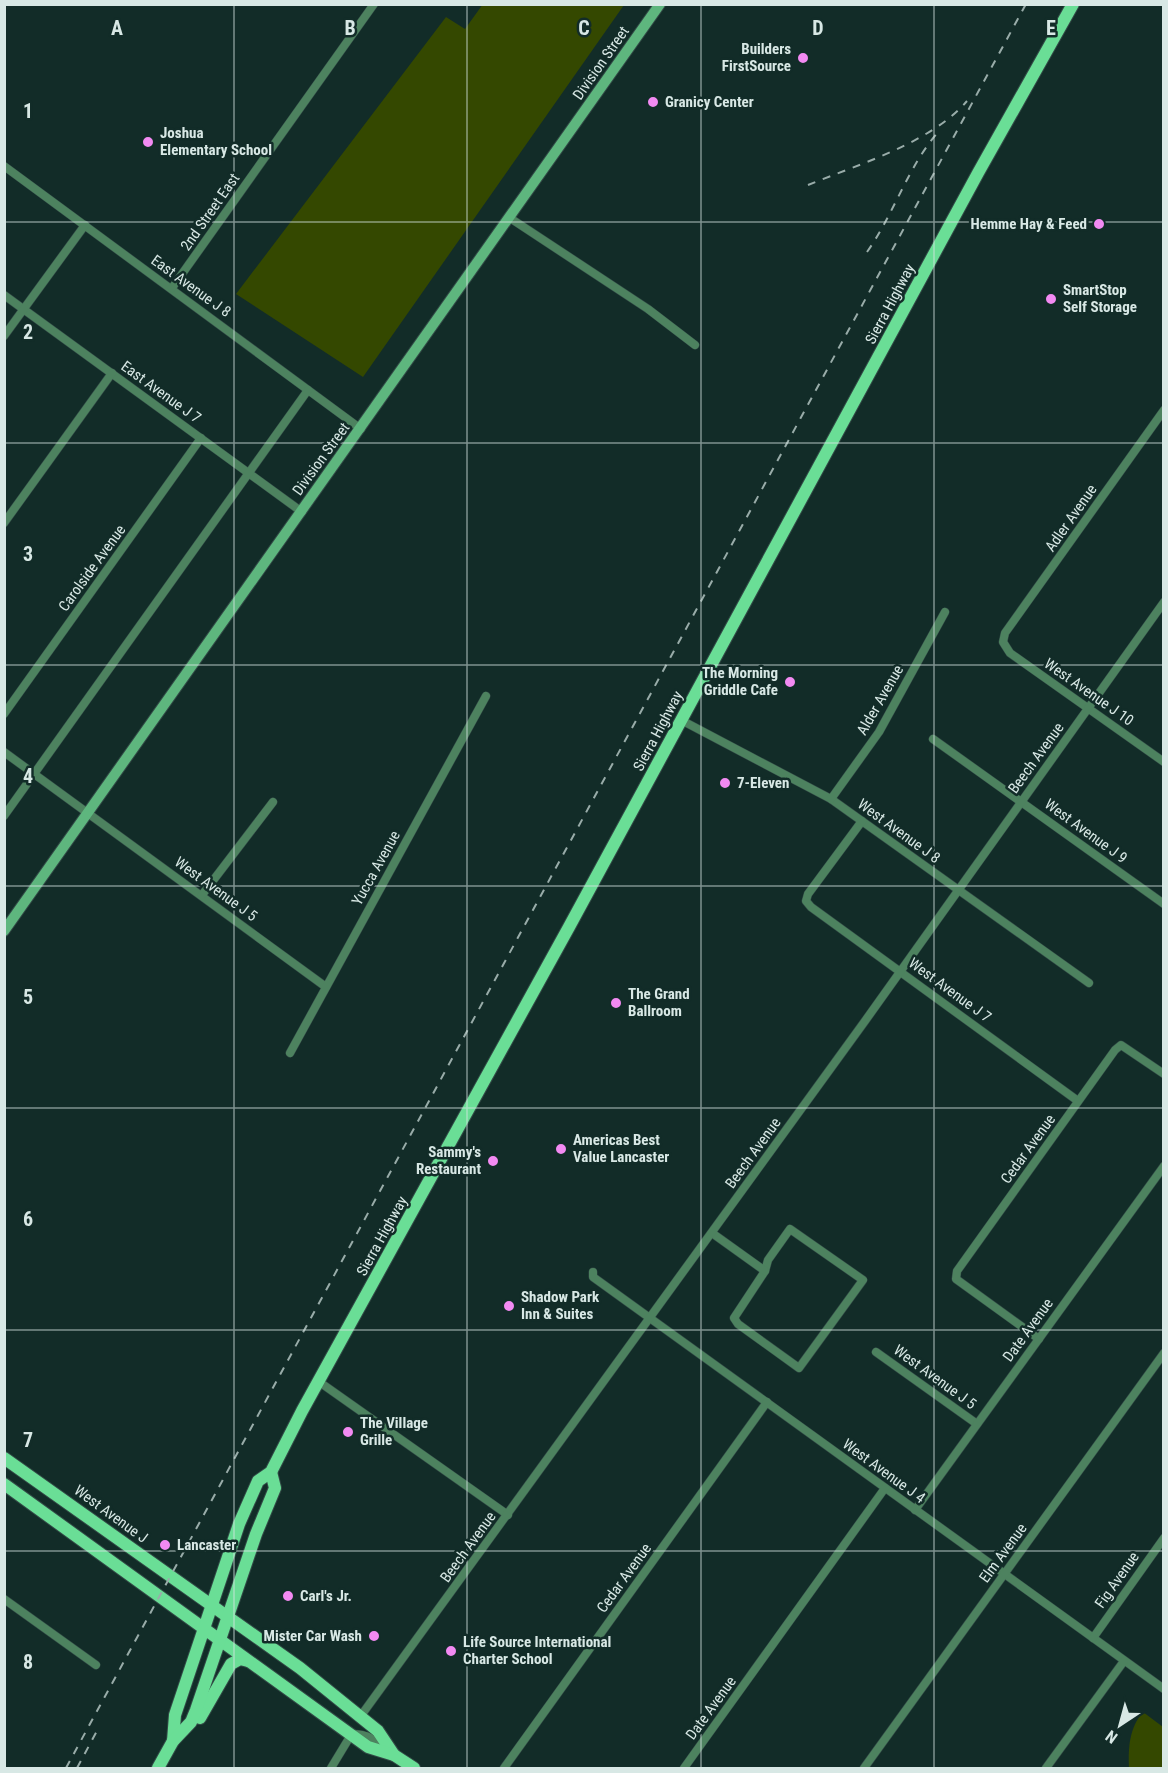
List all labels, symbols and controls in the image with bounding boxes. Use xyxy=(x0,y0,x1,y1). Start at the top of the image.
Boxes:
text: A xyxy=(111,16,123,40)
text: B xyxy=(344,16,356,40)
text: C xyxy=(578,16,590,40)
text: D xyxy=(812,16,824,40)
text: E xyxy=(1046,16,1056,40)
street label: Division Street xyxy=(569,23,633,103)
place label: Builders FirstSource xyxy=(722,40,791,75)
marker: Builders FirstSource xyxy=(796,51,810,65)
place label: Granicy Center xyxy=(665,93,754,111)
marker: Granicy Center xyxy=(646,95,660,109)
text: 1 xyxy=(23,99,33,123)
place label: Joshua Elementary School xyxy=(160,124,272,159)
marker: Joshua Elementary School xyxy=(141,135,155,149)
street label: 2nd Street East xyxy=(177,170,243,254)
place label: Hemme Hay & Feed xyxy=(971,215,1087,233)
marker: Hemme Hay & Feed xyxy=(1092,217,1106,231)
street label: East Avenue J 8 xyxy=(148,251,234,321)
street label: Sierra Highway xyxy=(861,261,919,347)
place label: SmartStop Self Storage xyxy=(1063,281,1137,316)
marker: SmartStop Self Storage xyxy=(1044,292,1058,306)
text: 2 xyxy=(23,320,33,344)
street label: East Avenue J 7 xyxy=(118,357,204,427)
street label: Division Street xyxy=(289,419,353,499)
street label: Adler Avenue xyxy=(1041,481,1101,555)
street label: Carolside Avenue xyxy=(55,521,129,615)
text: 3 xyxy=(23,542,33,566)
street label: West Avenue J 10 xyxy=(1041,654,1137,730)
street label: Alder Avenue xyxy=(853,662,907,738)
place label: The Morning Griddle Cafe xyxy=(702,664,778,699)
marker: The Morning Griddle Cafe xyxy=(783,675,797,689)
street label: Sierra Highway xyxy=(629,688,687,774)
street label: Beech Avenue xyxy=(1004,719,1068,797)
text: 4 xyxy=(23,764,33,788)
place label: 7-Eleven xyxy=(737,774,789,792)
marker: 7-Eleven xyxy=(718,776,732,790)
street label: West Avenue J 8 xyxy=(854,795,944,867)
street label: West Avenue J 9 xyxy=(1041,795,1131,867)
street label: Yucca Avenue xyxy=(348,828,404,908)
street label: West Avenue J 5 xyxy=(171,853,261,925)
street label: West Avenue J 7 xyxy=(905,954,995,1026)
text: 5 xyxy=(23,985,33,1009)
place label: The Grand Ballroom xyxy=(628,985,690,1020)
marker: The Grand Ballroom xyxy=(609,996,623,1010)
street label: Cedar Avenue xyxy=(997,1111,1059,1187)
street label: Beech Avenue xyxy=(721,1114,785,1192)
place label: Americas Best Value Lancaster xyxy=(573,1131,669,1166)
marker: Americas Best Value Lancaster xyxy=(554,1142,568,1156)
place label: Sammy's Restaurant xyxy=(416,1143,481,1178)
marker: Sammy's Restaurant xyxy=(486,1154,500,1168)
street label: Sierra Highway xyxy=(353,1193,411,1279)
text: 6 xyxy=(23,1207,33,1231)
place label: Shadow Park Inn & Suites xyxy=(521,1288,600,1323)
street label: Date Avenue xyxy=(999,1295,1057,1365)
marker: Shadow Park Inn & Suites xyxy=(502,1299,516,1313)
street label: West Avenue J 5 xyxy=(890,1341,980,1413)
place label: The Village Grille xyxy=(360,1414,428,1449)
marker: The Village Grille xyxy=(341,1425,355,1439)
text: 7 xyxy=(23,1428,33,1452)
street label: West Avenue J 4 xyxy=(839,1435,929,1507)
street label: West Avenue J xyxy=(71,1481,151,1547)
street label: Beech Avenue xyxy=(436,1508,500,1586)
street label: Elm Avenue xyxy=(975,1520,1031,1586)
place label: Lancaster xyxy=(177,1536,236,1554)
marker: Lancaster xyxy=(158,1538,172,1552)
street label: Cedar Avenue xyxy=(593,1540,655,1616)
street label: Fig Avenue xyxy=(1091,1548,1143,1612)
place label: Carl's Jr. xyxy=(300,1587,352,1605)
marker: Carl's Jr. xyxy=(281,1589,295,1603)
place label: Mister Car Wash xyxy=(264,1627,362,1645)
marker: Mister Car Wash xyxy=(367,1629,381,1643)
place label: Life Source International Charter School xyxy=(463,1633,611,1668)
marker: Life Source International Charter School xyxy=(444,1644,458,1658)
text: 8 xyxy=(23,1650,33,1674)
street label: Date Avenue xyxy=(682,1673,740,1743)
north arrow xyxy=(1090,1695,1150,1755)
text: N xyxy=(1102,1726,1121,1747)

